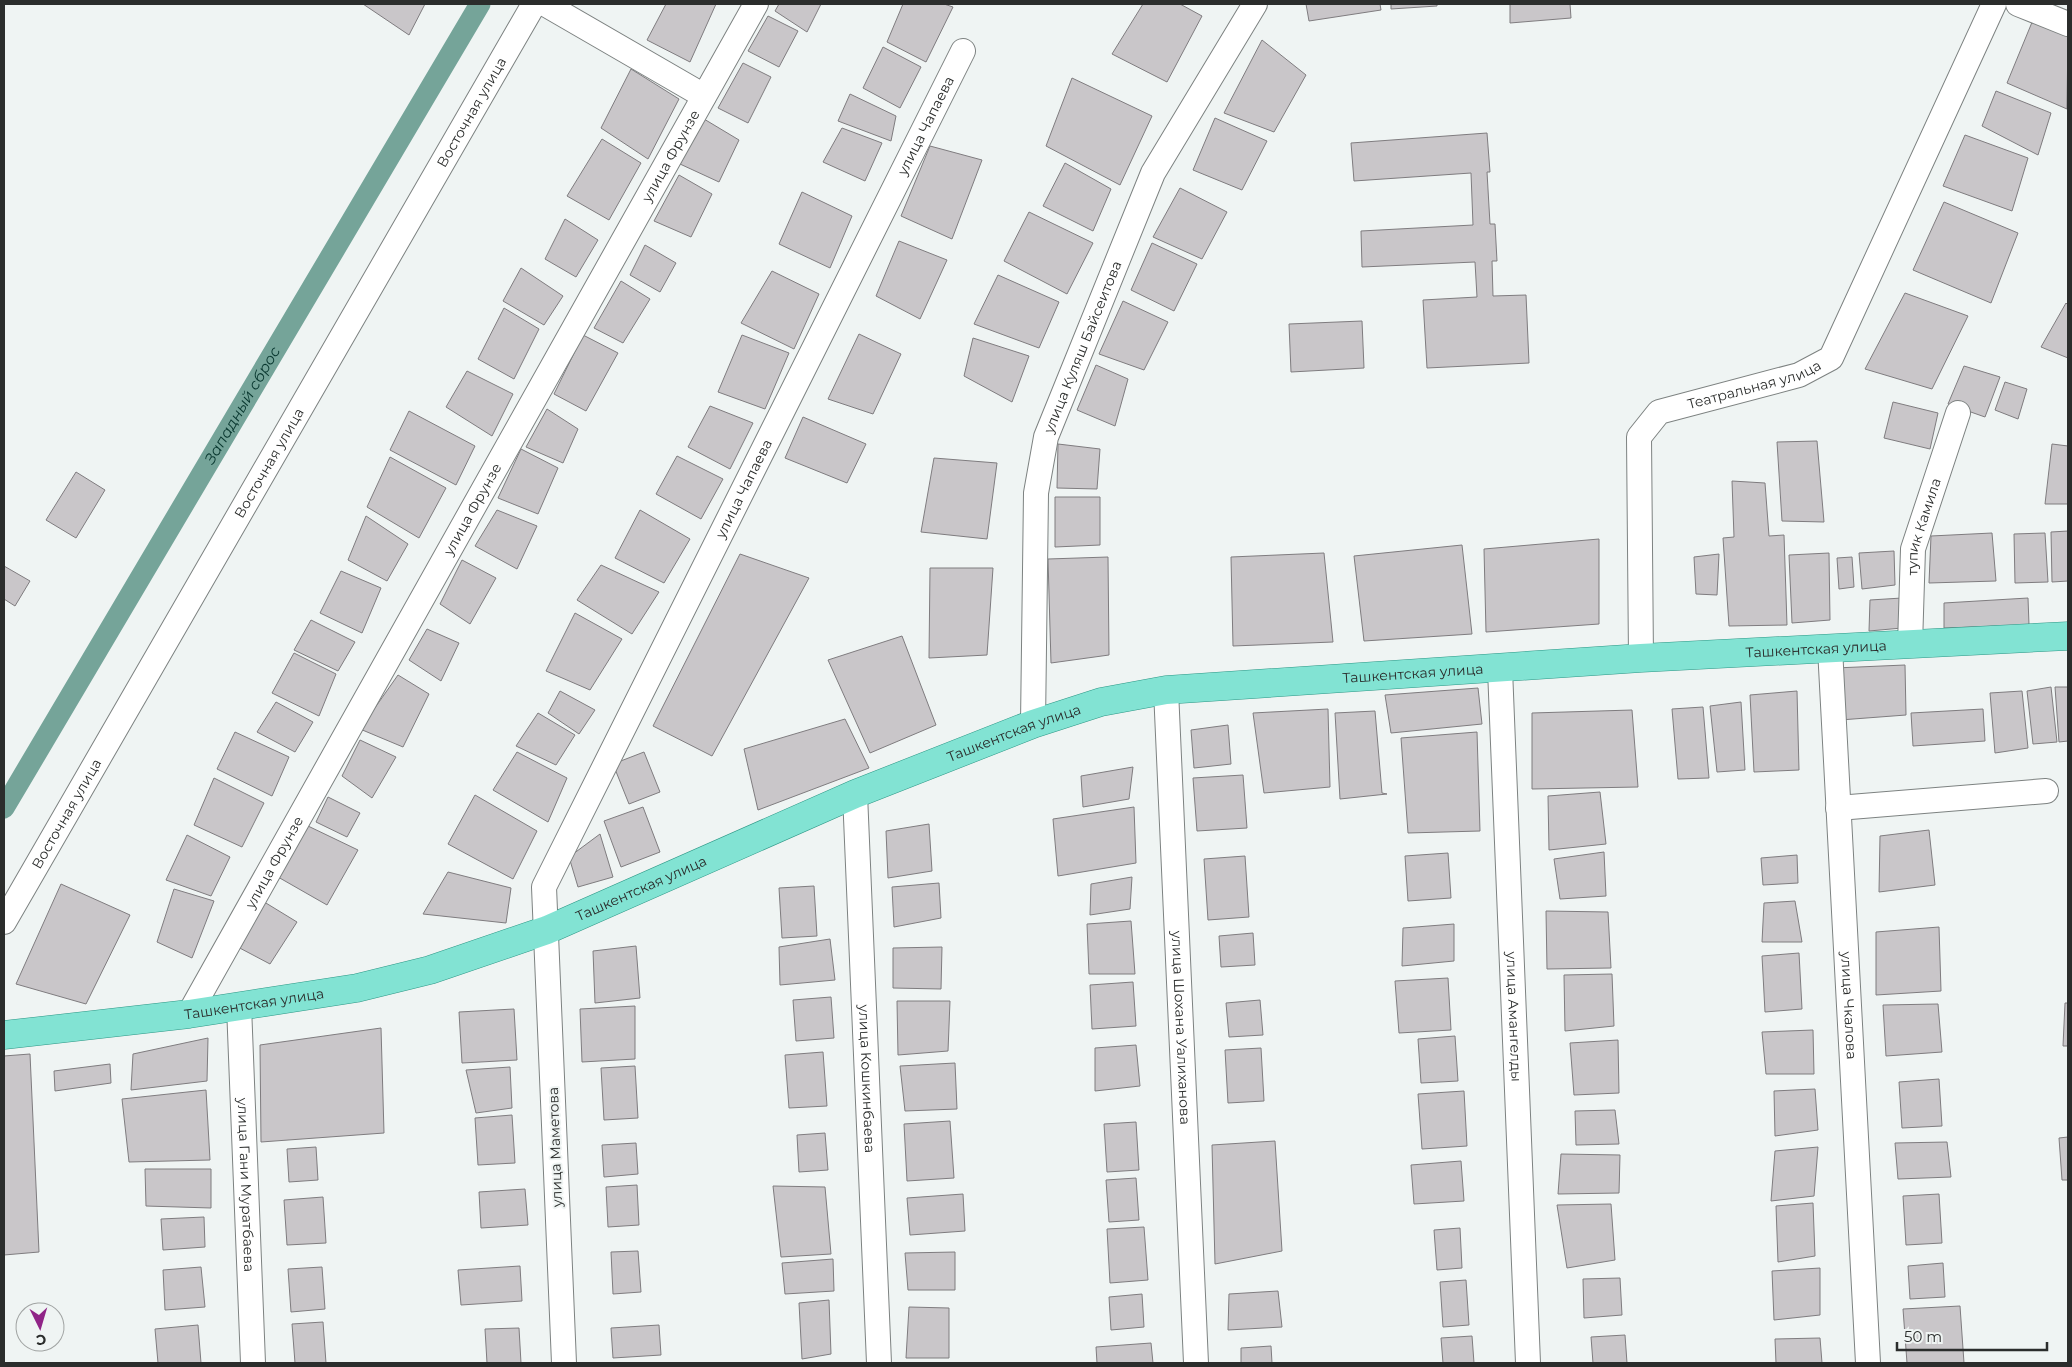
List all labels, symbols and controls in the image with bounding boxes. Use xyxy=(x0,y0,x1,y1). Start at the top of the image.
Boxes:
street label: Восточная улица xyxy=(433,54,510,171)
street label: улица Чапаева xyxy=(893,73,958,179)
street label: улица Фрунзе xyxy=(637,107,704,206)
street label: улица Куляш Байсеитова xyxy=(1039,258,1125,437)
water label: Западный сброс xyxy=(199,343,284,468)
street label: Театральная улица xyxy=(1685,356,1824,413)
street label: Восточная улица xyxy=(230,405,308,521)
street label: улица Чапаева xyxy=(711,436,776,542)
street label: улица Фрунзе xyxy=(439,460,506,559)
street label: тупик Камила xyxy=(1903,476,1945,576)
street label: Ташкентская улица xyxy=(1745,636,1887,662)
street label: Ташкентская улица xyxy=(1342,660,1484,687)
street label: Ташкентская улица xyxy=(944,700,1083,766)
street label: Восточная улица xyxy=(28,755,105,872)
street label: улица Фрунзе xyxy=(241,813,307,912)
street label: Ташкентская улица xyxy=(573,852,709,925)
street label: улица Шохана Уалиханова xyxy=(1168,929,1194,1125)
street label: улица Амангелды xyxy=(1502,950,1526,1082)
street label: улица Чкалова xyxy=(1837,950,1861,1060)
street label: Ташкентская улица xyxy=(183,984,325,1023)
street label: улица Кошкинбаева xyxy=(855,1003,879,1153)
street label: улица Маметова xyxy=(544,1087,566,1208)
street label: улица Гани Муратбаева xyxy=(234,1096,258,1272)
north arrow xyxy=(15,1302,65,1352)
scale bar xyxy=(1897,1320,2047,1352)
text: 50 m xyxy=(1904,1327,1942,1346)
text: С xyxy=(35,1331,47,1349)

